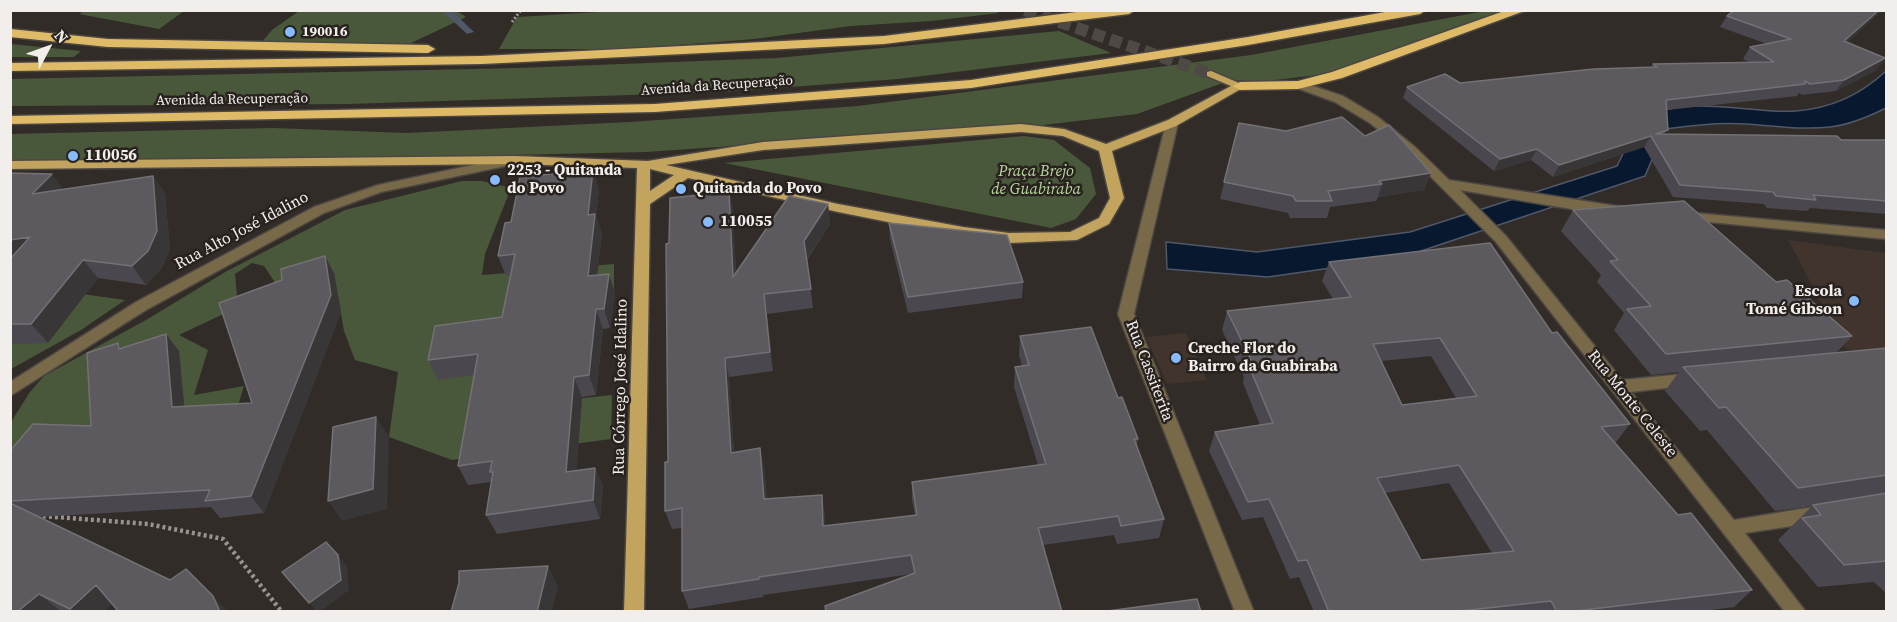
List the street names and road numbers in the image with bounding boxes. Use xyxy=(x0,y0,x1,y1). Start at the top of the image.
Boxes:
street label: Avenida da Recuperação xyxy=(640,72,794,100)
street label: Avenida da Recuperação xyxy=(156,90,308,110)
street label: Rua Alto José Idalino xyxy=(172,188,312,274)
street label: Rua Córrego José Idalino xyxy=(610,299,632,475)
street label: Rua Cassiterita xyxy=(1121,318,1177,424)
street label: Rua Monte Celeste xyxy=(1583,347,1681,461)

